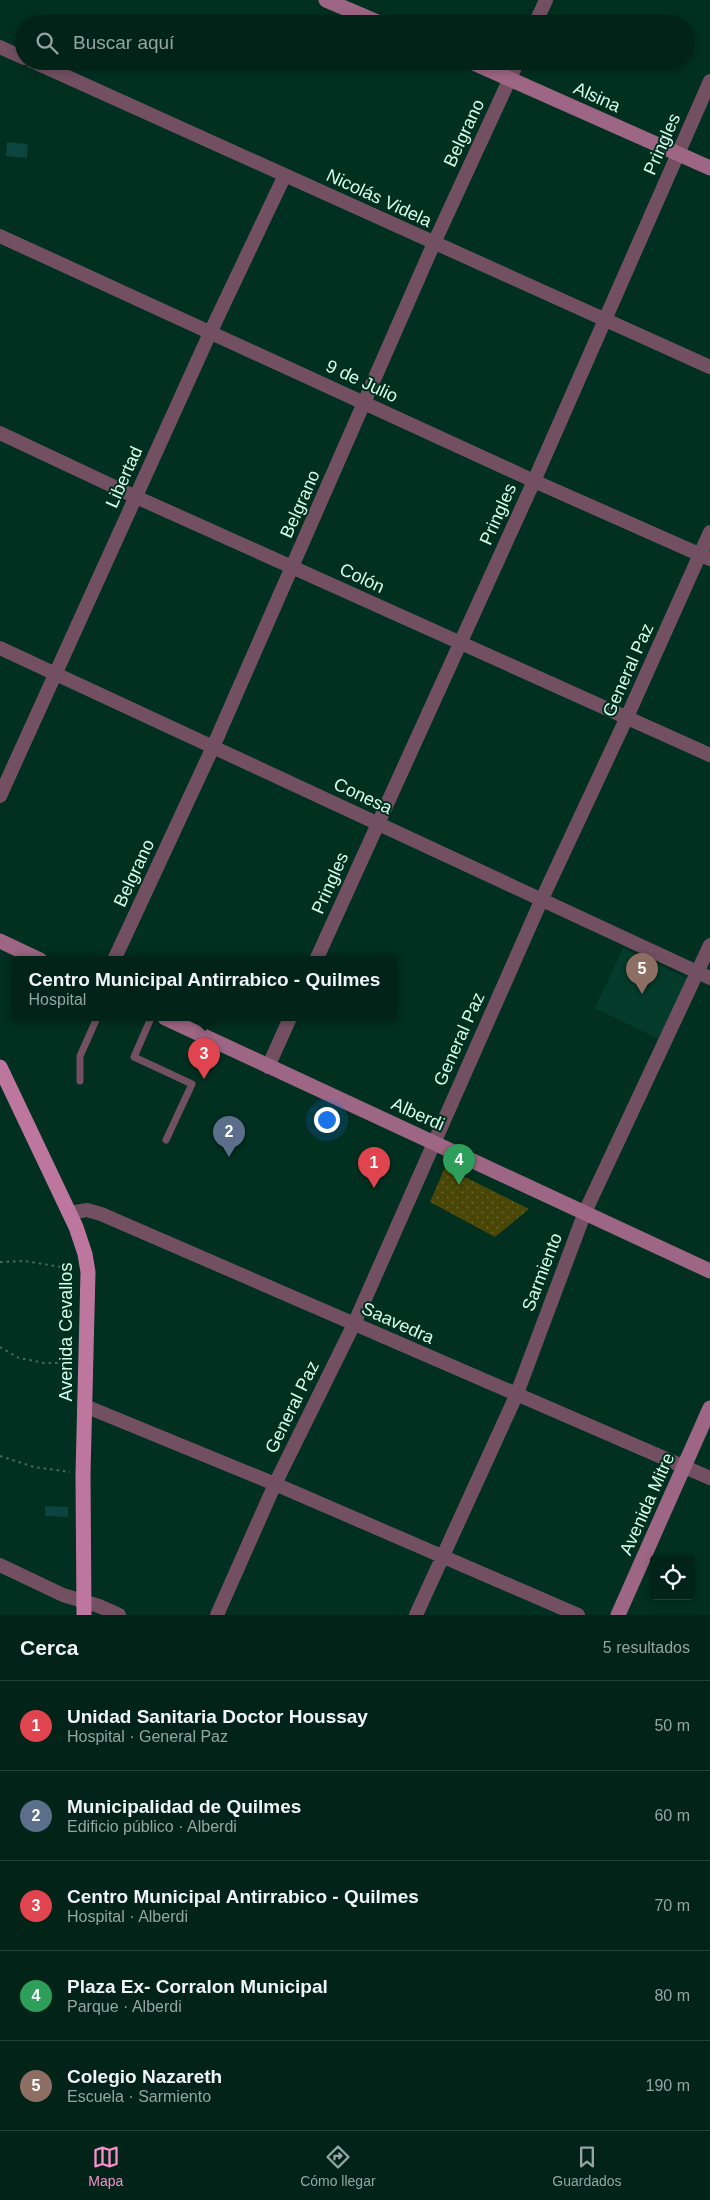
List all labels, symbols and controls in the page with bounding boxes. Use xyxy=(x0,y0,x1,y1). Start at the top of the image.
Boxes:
search box xyxy=(15,15,695,70)
icon: search xyxy=(33,29,61,57)
text: Buscar aquí xyxy=(73,32,174,53)
street label: Alsina xyxy=(571,78,624,117)
street label: Belgrano xyxy=(440,96,488,170)
street label: Pringles xyxy=(640,110,684,178)
street label: Nicolás Videla xyxy=(323,165,436,232)
street label: 9 de Julio xyxy=(323,356,401,406)
street label: Libertad xyxy=(102,443,146,511)
street label: Belgrano xyxy=(276,467,324,541)
street label: Pringles xyxy=(476,480,520,548)
street label: Colón xyxy=(336,559,388,597)
street label: General Paz xyxy=(599,620,657,720)
street label: Conesa xyxy=(331,774,396,819)
street label: Belgrano xyxy=(110,836,158,910)
street label: Pringles xyxy=(308,849,352,917)
pin: 5 xyxy=(626,953,658,994)
popup xyxy=(12,956,397,1021)
text: Centro Municipal Antirrabico - Quilmes xyxy=(29,969,380,990)
street label: General Paz xyxy=(430,989,488,1089)
text: Hospital xyxy=(29,991,86,1008)
pin: 3 xyxy=(188,1038,220,1079)
street label: Alberdi xyxy=(388,1093,448,1135)
your location xyxy=(314,1107,340,1133)
pin: 2 xyxy=(213,1116,245,1157)
pin: 4 xyxy=(443,1144,475,1185)
pin: 1 xyxy=(358,1147,390,1188)
street label: Sarmiento xyxy=(518,1230,566,1314)
street label: Avenida Cevallos xyxy=(56,1263,76,1401)
street label: Saavedra xyxy=(359,1298,438,1348)
street label: General Paz xyxy=(261,1358,323,1456)
street label: Avenida Mitre xyxy=(616,1450,678,1558)
map controls xyxy=(650,1555,695,1600)
button: locate xyxy=(650,1555,695,1600)
text: Cerca xyxy=(20,1636,78,1659)
text: 5 resultados xyxy=(603,1639,690,1656)
text: Unidad Sanitaria Doctor Houssay xyxy=(67,1706,368,1727)
text: 1 xyxy=(32,1717,40,1734)
text: 50 m xyxy=(654,1717,690,1734)
text: Hospital · General Paz xyxy=(67,1728,228,1745)
text: Municipalidad de Quilmes xyxy=(67,1796,301,1817)
text: 2 xyxy=(32,1807,40,1824)
text: 60 m xyxy=(654,1807,690,1824)
text: Edificio público · Alberdi xyxy=(67,1818,237,1835)
text: Centro Municipal Antirrabico - Quilmes xyxy=(67,1886,419,1907)
text: 3 xyxy=(32,1897,40,1914)
text: 70 m xyxy=(654,1897,690,1914)
text: Hospital · Alberdi xyxy=(67,1908,188,1925)
text: Plaza Ex- Corralon Municipal xyxy=(67,1976,328,1997)
text: 4 xyxy=(32,1987,40,2004)
text: 80 m xyxy=(654,1987,690,2004)
text: Parque · Alberdi xyxy=(67,1998,182,2015)
text: Colegio Nazareth xyxy=(67,2066,222,2087)
text: 5 xyxy=(32,2077,40,2094)
text: 190 m xyxy=(646,2077,690,2094)
text: Escuela · Sarmiento xyxy=(67,2088,211,2105)
tab: Mapa xyxy=(88,2143,123,2189)
tab: Cómo llegar xyxy=(300,2143,376,2189)
tab: Guardados xyxy=(552,2143,622,2189)

